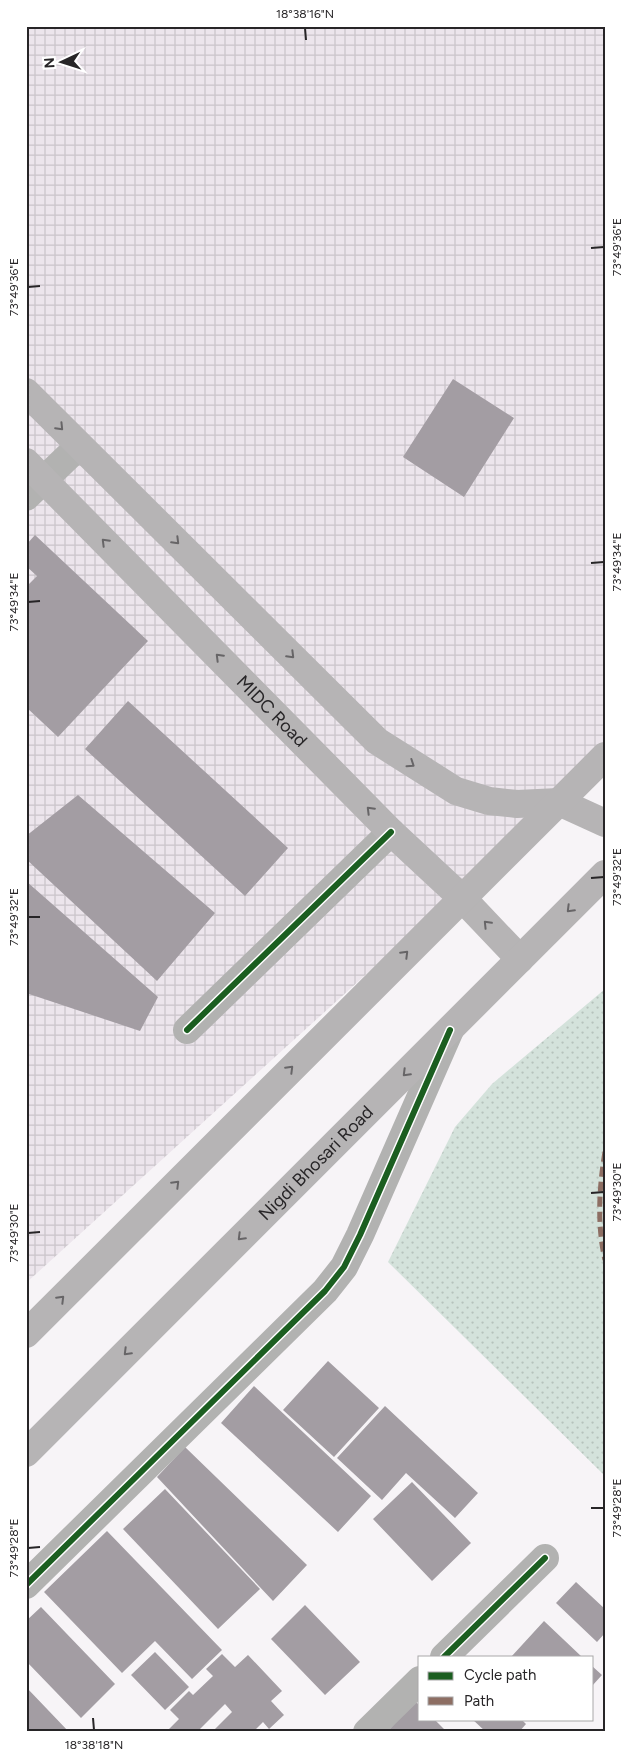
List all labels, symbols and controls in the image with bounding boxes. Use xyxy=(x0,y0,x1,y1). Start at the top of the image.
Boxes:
text: 18°38'16"N xyxy=(276,7,334,21)
north arrow xyxy=(38,38,88,88)
text: N xyxy=(41,57,58,69)
text: 73°49'36"E xyxy=(610,218,624,276)
text: 73°49'36"E xyxy=(7,258,21,316)
one-way arrow xyxy=(55,421,64,430)
text: 73°49'34"E xyxy=(610,533,624,591)
one-way arrow xyxy=(170,535,179,544)
one-way arrow xyxy=(102,538,111,547)
text: 73°49'34"E xyxy=(7,573,21,631)
one-way arrow xyxy=(285,650,294,659)
one-way arrow xyxy=(216,654,225,663)
street label: MIDC Road xyxy=(232,671,312,751)
one-way arrow xyxy=(406,758,415,767)
one-way arrow xyxy=(367,807,376,816)
text: 73°49'32"E xyxy=(610,848,624,906)
text: 73°49'32"E xyxy=(7,888,21,946)
one-way arrow xyxy=(567,903,576,912)
one-way arrow xyxy=(484,920,493,929)
one-way arrow xyxy=(399,951,408,960)
one-way arrow xyxy=(285,1066,294,1075)
one-way arrow xyxy=(403,1067,412,1076)
street label: Nigdi Bhosari Road xyxy=(254,1101,378,1225)
text: 73°49'30"E xyxy=(610,1162,624,1222)
one-way arrow xyxy=(170,1181,179,1190)
text: 73°49'30"E xyxy=(7,1203,21,1263)
one-way arrow xyxy=(238,1232,247,1241)
one-way arrow xyxy=(55,1296,64,1305)
one-way arrow xyxy=(123,1347,132,1356)
text: 73°49'28"E xyxy=(610,1478,624,1538)
text: 73°49'28"E xyxy=(7,1518,21,1578)
legend xyxy=(418,1656,594,1720)
text: Cycle path xyxy=(464,1666,536,1684)
text: Path xyxy=(464,1692,494,1710)
text: 18°38'18"N xyxy=(65,1738,123,1752)

